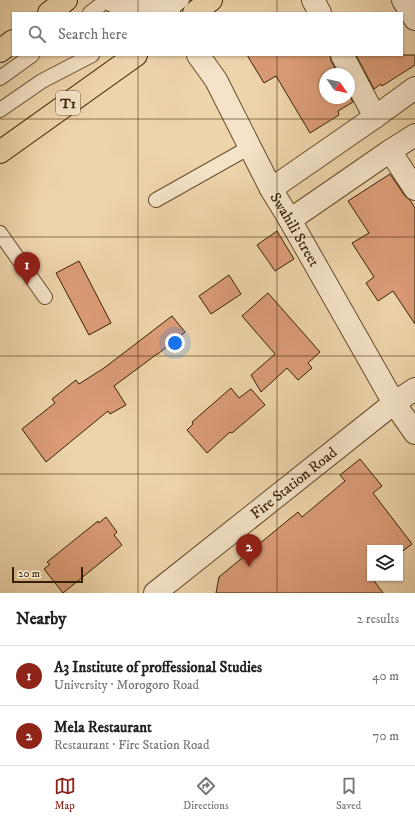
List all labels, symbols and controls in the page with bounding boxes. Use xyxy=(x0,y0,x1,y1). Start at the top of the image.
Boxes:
search box xyxy=(12,12,403,56)
icon: search xyxy=(26,23,48,45)
text: Search here xyxy=(58,25,127,44)
north arrow xyxy=(319,68,355,104)
road number: T1 xyxy=(56,91,80,115)
street label: Swahili Street xyxy=(266,189,324,270)
pin: 1 xyxy=(14,252,40,285)
your location xyxy=(165,333,185,353)
street label: Fire Station Road xyxy=(247,443,341,523)
pin: 2 xyxy=(236,534,262,567)
map controls xyxy=(367,545,403,581)
button: layers xyxy=(367,545,403,581)
scale bar xyxy=(12,565,83,584)
text: 20 m xyxy=(18,567,40,581)
text: Nearby xyxy=(16,608,66,630)
text: 2 results xyxy=(357,611,399,627)
text: A3 Institute of proffessional Studies xyxy=(54,658,262,677)
text: 1 xyxy=(27,668,31,684)
text: 40 m xyxy=(372,668,399,684)
text: University · Morogoro Road xyxy=(54,677,199,693)
text: Mela Restaurant xyxy=(54,718,152,737)
text: 2 xyxy=(26,728,32,744)
text: 70 m xyxy=(373,728,399,744)
text: Restaurant · Fire Station Road xyxy=(54,737,209,753)
tab: Map xyxy=(54,775,76,813)
tab: Directions xyxy=(183,775,229,813)
tab: Saved xyxy=(336,775,361,813)

